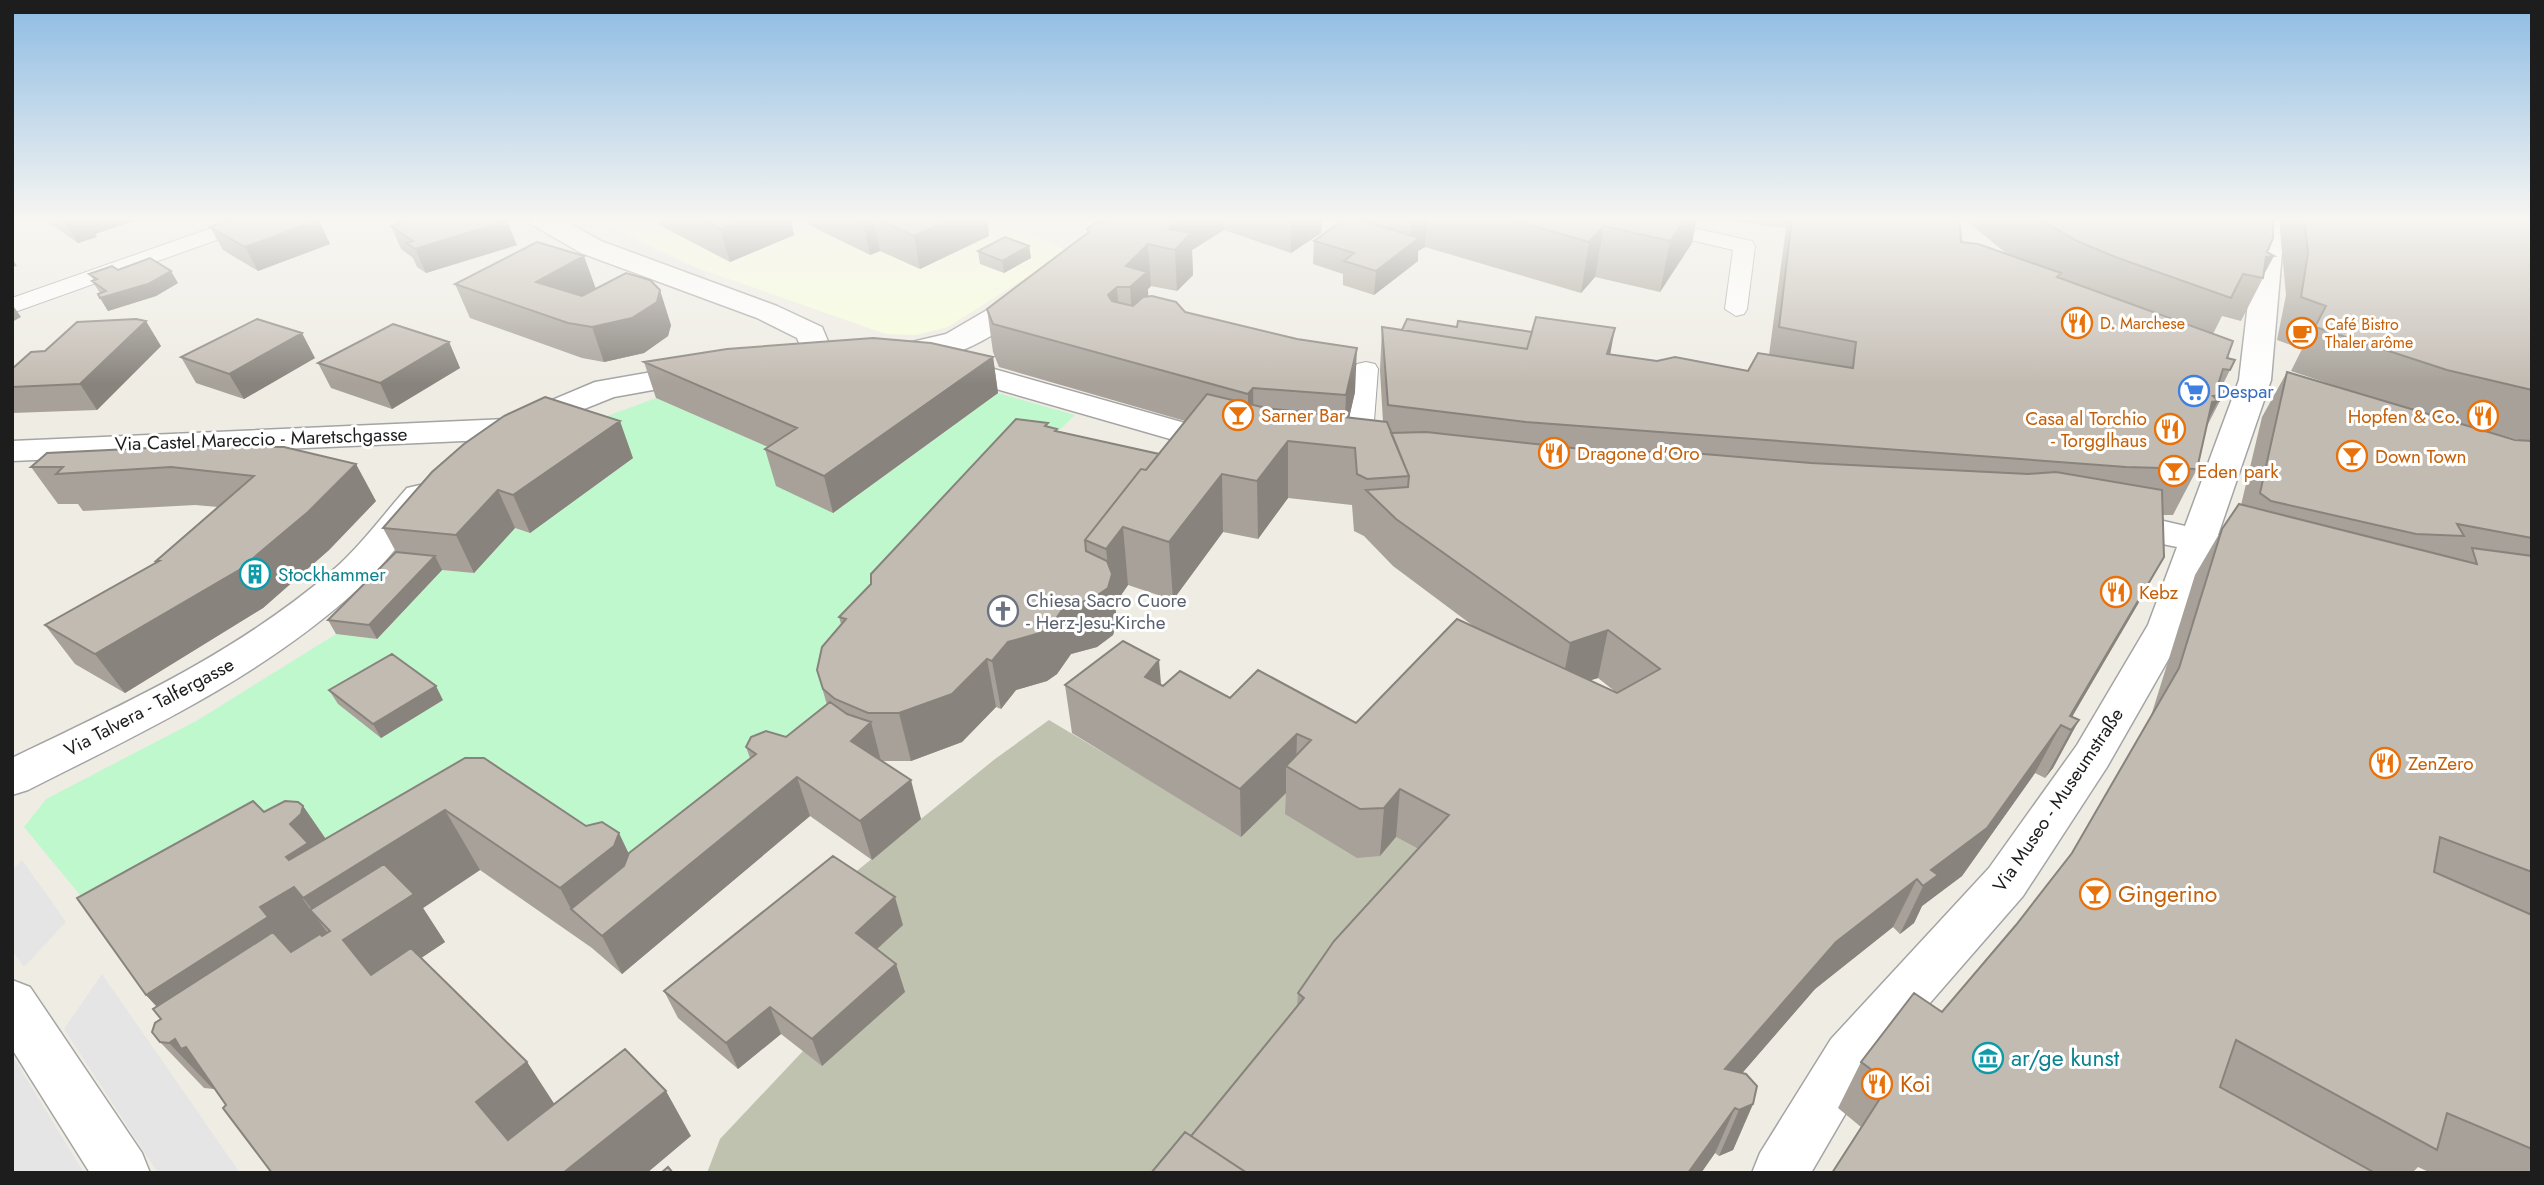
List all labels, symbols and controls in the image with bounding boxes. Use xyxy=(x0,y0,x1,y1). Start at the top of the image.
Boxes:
restaurant icon: D. Marchese xyxy=(2060,306,2094,340)
place label: D. Marchese xyxy=(2100,312,2185,335)
place label: Café Bistro Thaler arôme xyxy=(2325,313,2413,354)
cafe icon: Café Bistro Thaler arôme xyxy=(2285,316,2319,350)
supermarket icon: Despar xyxy=(2177,374,2211,408)
place label: Despar xyxy=(2217,378,2274,405)
bar icon: Sarner Bar xyxy=(1221,398,1255,432)
restaurant icon: Hopfen & Co. xyxy=(2466,399,2500,433)
place label: Sarner Bar xyxy=(1261,402,1346,429)
place label: Hopfen & Co. xyxy=(2348,403,2460,430)
place label: Casa al Torchio - Torgglhaus xyxy=(2025,405,2147,454)
restaurant icon: Casa al Torchio - Torgglhaus xyxy=(2153,412,2187,446)
street label: Via Castel Mareccio - Maretschgasse xyxy=(114,420,408,458)
restaurant icon: Dragone d'Oro xyxy=(1537,436,1571,470)
bar icon: Down Town xyxy=(2335,439,2369,473)
place label: Dragone d'Oro xyxy=(1577,440,1700,467)
place label: Down Town xyxy=(2375,443,2467,470)
bar icon: Eden park xyxy=(2157,454,2191,488)
place label: Eden park xyxy=(2197,458,2279,485)
building icon: Stockhammer xyxy=(238,557,272,591)
place label: Stockhammer xyxy=(278,561,386,588)
restaurant icon: Kebz xyxy=(2099,575,2133,609)
place label: Kebz xyxy=(2139,579,2178,606)
place label: Chiesa Sacro Cuore - Herz-Jesu-Kirche xyxy=(1026,587,1187,636)
church icon: Chiesa Sacro Cuore - Herz-Jesu-Kirche xyxy=(986,594,1020,628)
street label: Via Talvera - Talfergasse xyxy=(59,651,239,763)
street label: Via Museo - Museumstraße xyxy=(1986,702,2130,897)
restaurant icon: ZenZero xyxy=(2368,746,2402,780)
place label: ZenZero xyxy=(2408,750,2474,777)
bar icon: Gingerino xyxy=(2078,877,2112,911)
place label: Gingerino xyxy=(2118,877,2217,911)
museum icon: ar/ge kunst xyxy=(1971,1041,2005,1075)
place label: ar/ge kunst xyxy=(2011,1041,2120,1075)
restaurant icon: Koi xyxy=(1860,1067,1894,1101)
place label: Koi xyxy=(1900,1067,1931,1101)

